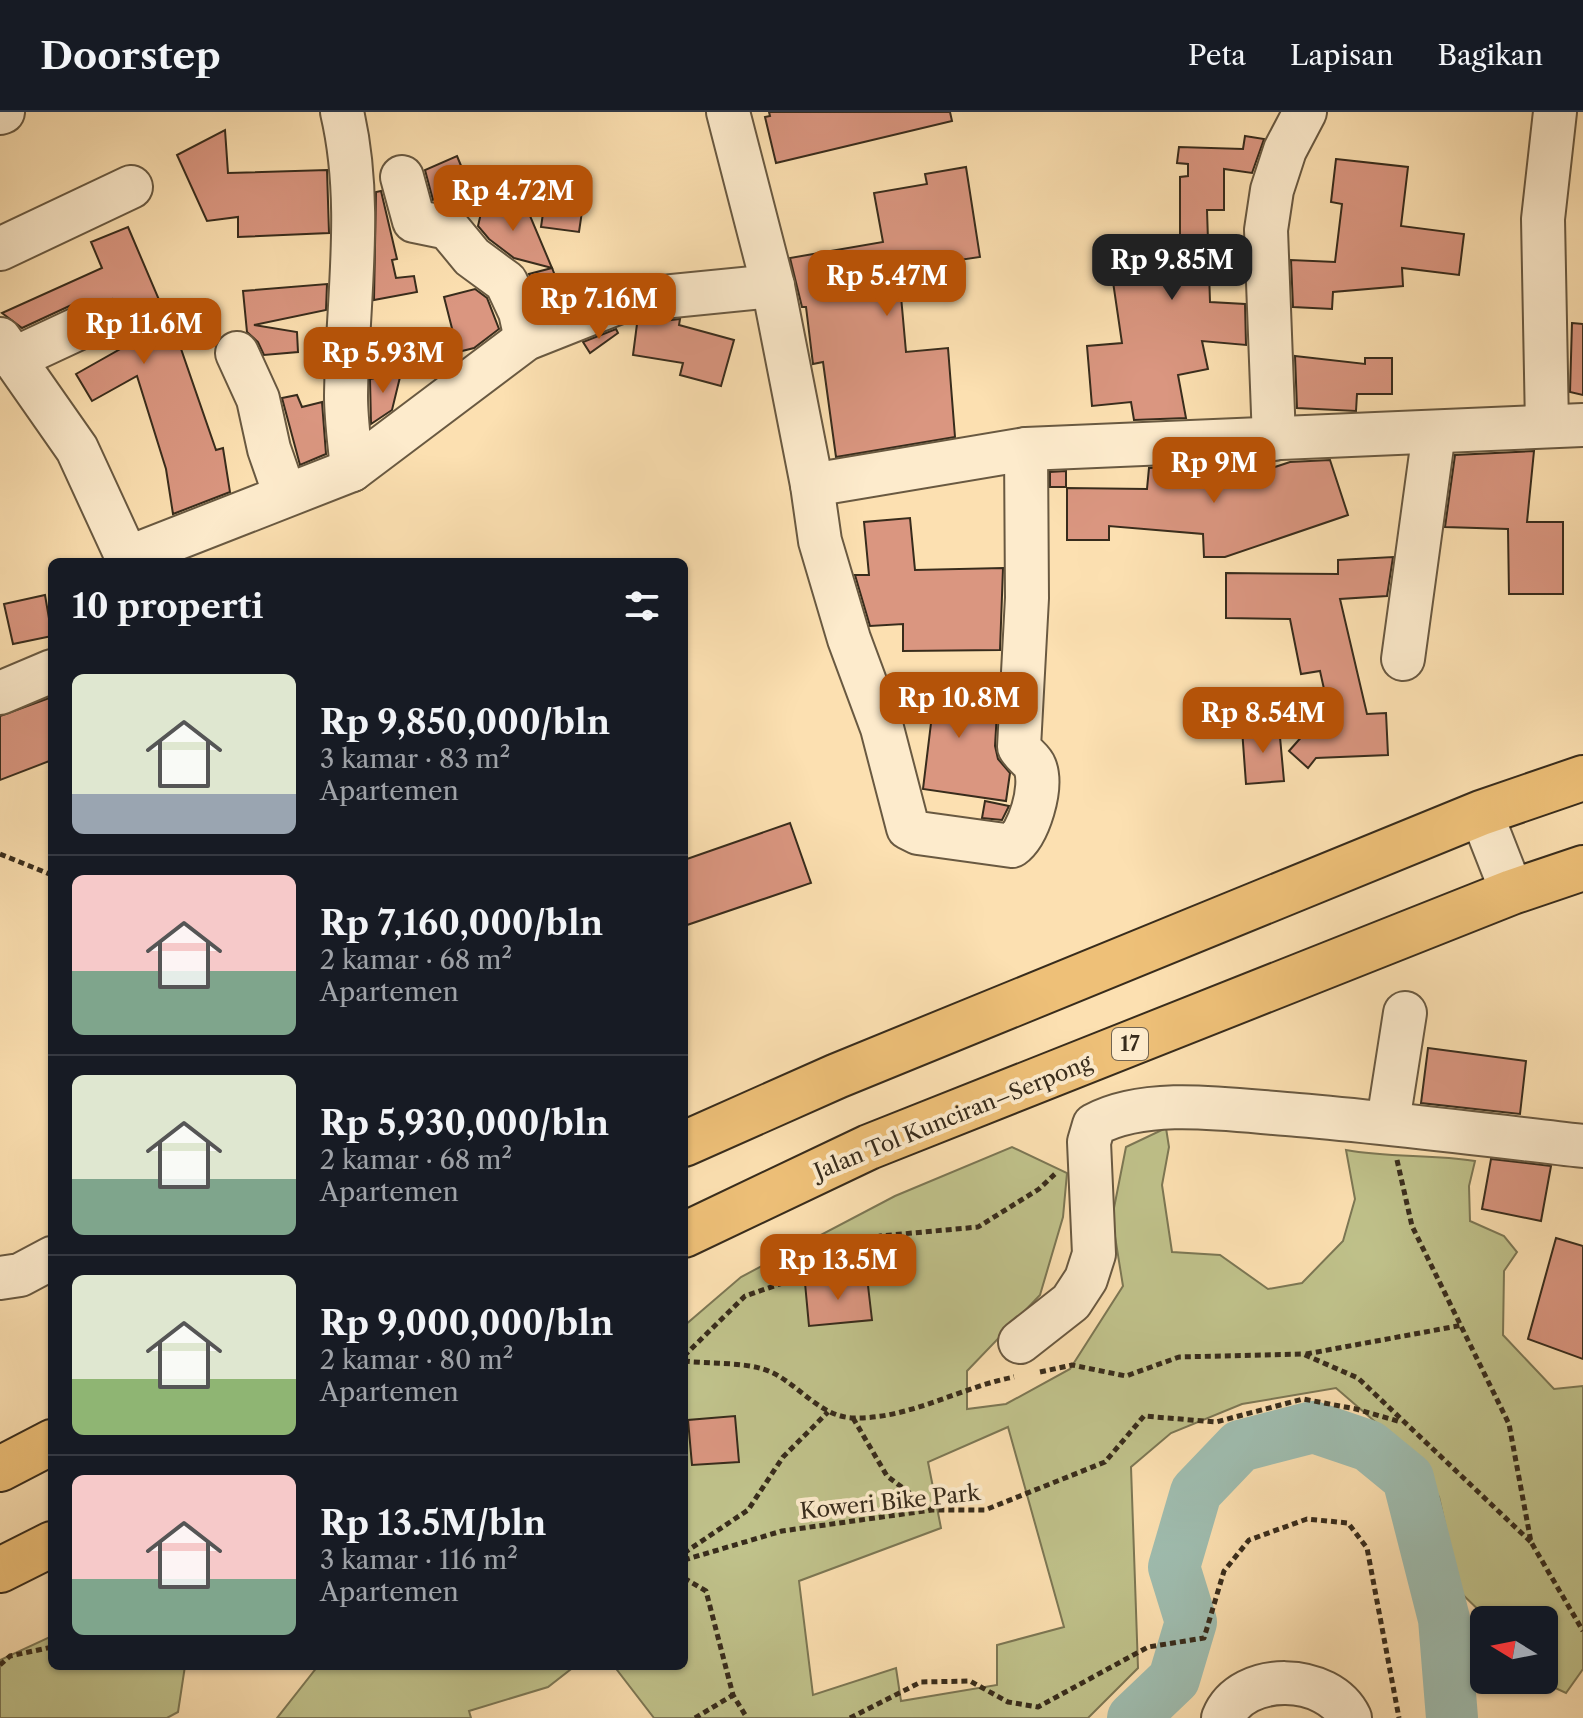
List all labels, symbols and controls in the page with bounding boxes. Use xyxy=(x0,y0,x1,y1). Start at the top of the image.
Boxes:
text: Doorstep xyxy=(40,32,221,79)
text: Peta xyxy=(1188,38,1246,72)
text: Lapisan xyxy=(1290,38,1393,72)
text: Bagikan xyxy=(1437,38,1543,72)
pin: Rp 4.72M xyxy=(430,165,596,233)
text: Rp 4.72M xyxy=(452,175,574,207)
pin: Rp 9.85M xyxy=(1089,234,1255,302)
text: Rp 9.85M xyxy=(1110,244,1234,276)
pin: Rp 5.47M xyxy=(804,250,970,318)
text: Rp 5.47M xyxy=(826,260,948,292)
pin: Rp 7.16M xyxy=(516,273,682,341)
text: Rp 7.16M xyxy=(540,283,658,315)
pin: Rp 11.6M xyxy=(61,298,227,366)
text: Rp 11.6M xyxy=(85,308,203,340)
pin: Rp 5.93M xyxy=(300,327,466,395)
text: Rp 5.93M xyxy=(322,337,444,369)
pin: Rp 9M xyxy=(1158,437,1270,505)
text: Rp 9M xyxy=(1170,447,1258,479)
icon: filters xyxy=(620,584,664,628)
text: 10 properti xyxy=(72,585,263,627)
pin: Rp 10.8M xyxy=(876,672,1042,740)
text: Rp 10.8M xyxy=(898,682,1020,714)
pin: Rp 8.54M xyxy=(1180,687,1346,755)
text: Rp 8.54M xyxy=(1201,697,1325,729)
text: Rp 9,850,000/bln xyxy=(320,701,610,743)
icon: home xyxy=(136,706,232,802)
text: 3 kamar · 83 m² xyxy=(320,743,510,775)
text: Apartemen xyxy=(320,775,459,807)
text: Rp 7,160,000/bln xyxy=(320,902,603,944)
icon: home xyxy=(136,907,232,1003)
text: 2 kamar · 68 m² xyxy=(320,944,512,976)
text: Apartemen xyxy=(320,976,459,1008)
road number: 17 xyxy=(1112,1028,1148,1060)
street label: Jalan Tol Kunciran–Serpong xyxy=(807,1049,1096,1186)
text: Rp 5,930,000/bln xyxy=(320,1102,609,1144)
icon: home xyxy=(136,1107,232,1203)
text: 2 kamar · 68 m² xyxy=(320,1144,512,1176)
text: Apartemen xyxy=(320,1176,459,1208)
pin: Rp 13.5M xyxy=(755,1234,921,1302)
text: Rp 13.5M xyxy=(778,1244,898,1276)
text: Rp 9,000,000/bln xyxy=(320,1302,613,1344)
icon: home xyxy=(136,1307,232,1403)
text: 2 kamar · 80 m² xyxy=(320,1344,513,1376)
text: Apartemen xyxy=(320,1376,459,1408)
street label: Koweri Bike Park xyxy=(799,1479,983,1525)
text: Rp 13.5M/bln xyxy=(320,1502,546,1544)
icon: home xyxy=(136,1507,232,1603)
text: 3 kamar · 116 m² xyxy=(320,1544,518,1576)
text: Apartemen xyxy=(320,1576,459,1608)
north arrow xyxy=(1470,1606,1558,1694)
map controls xyxy=(1470,1606,1558,1694)

